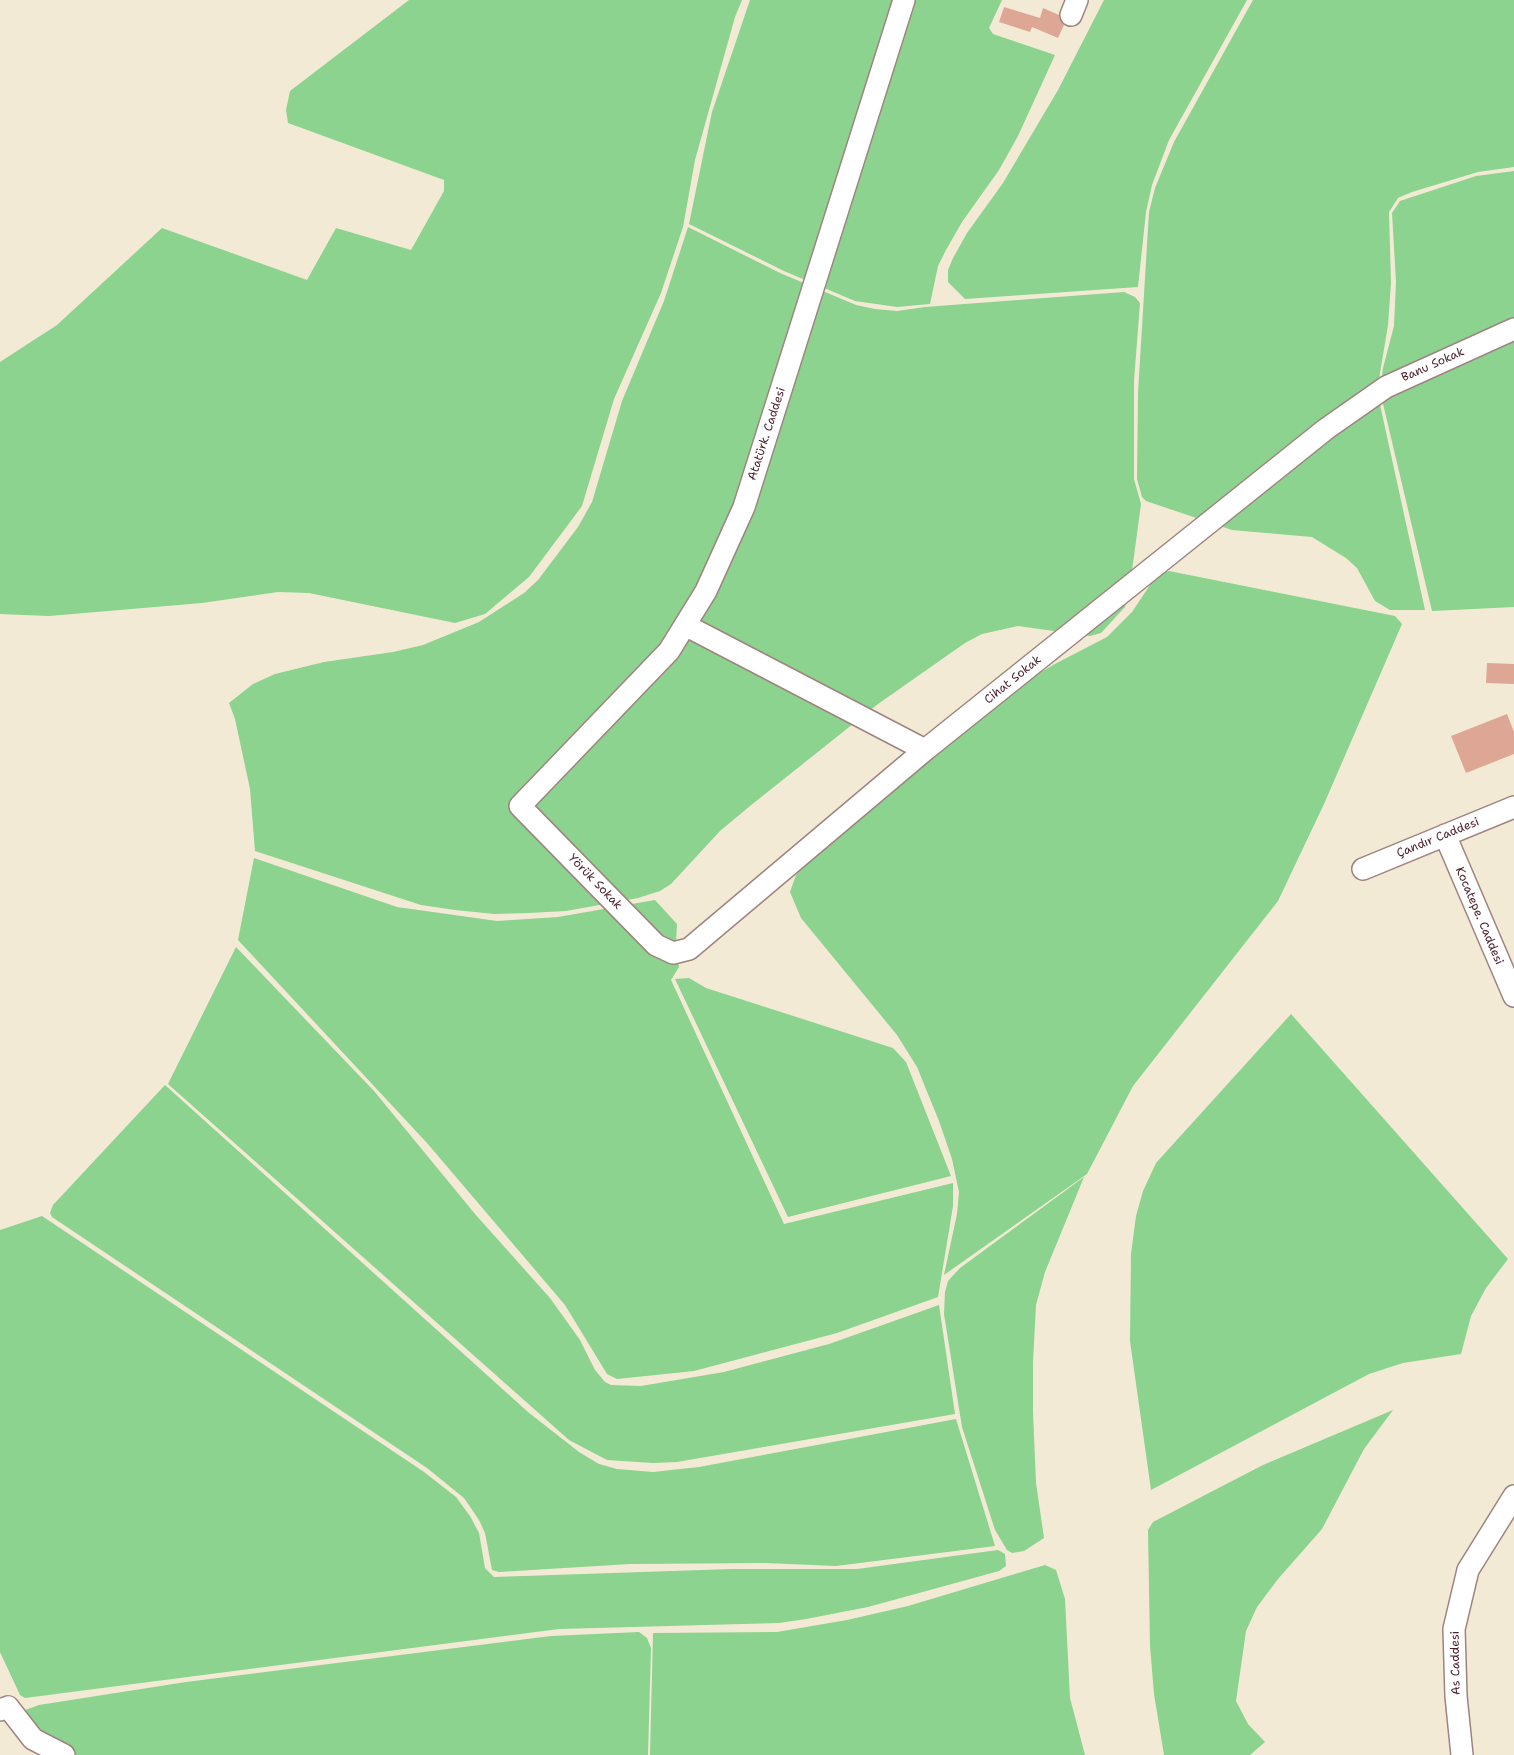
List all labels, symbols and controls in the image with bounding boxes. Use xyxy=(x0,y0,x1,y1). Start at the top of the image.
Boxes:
street label: Banu Sokak xyxy=(1399,345,1467,385)
street label: Atatürk. Caddesi xyxy=(745,386,789,482)
street label: Cihat Sokak xyxy=(982,653,1044,707)
street label: Çandır Caddesi xyxy=(1395,815,1481,861)
street label: Yörük Sokak xyxy=(565,851,625,913)
street label: Kocatepe. Caddesi xyxy=(1452,865,1506,967)
street label: As Caddesi xyxy=(1448,1631,1464,1695)

